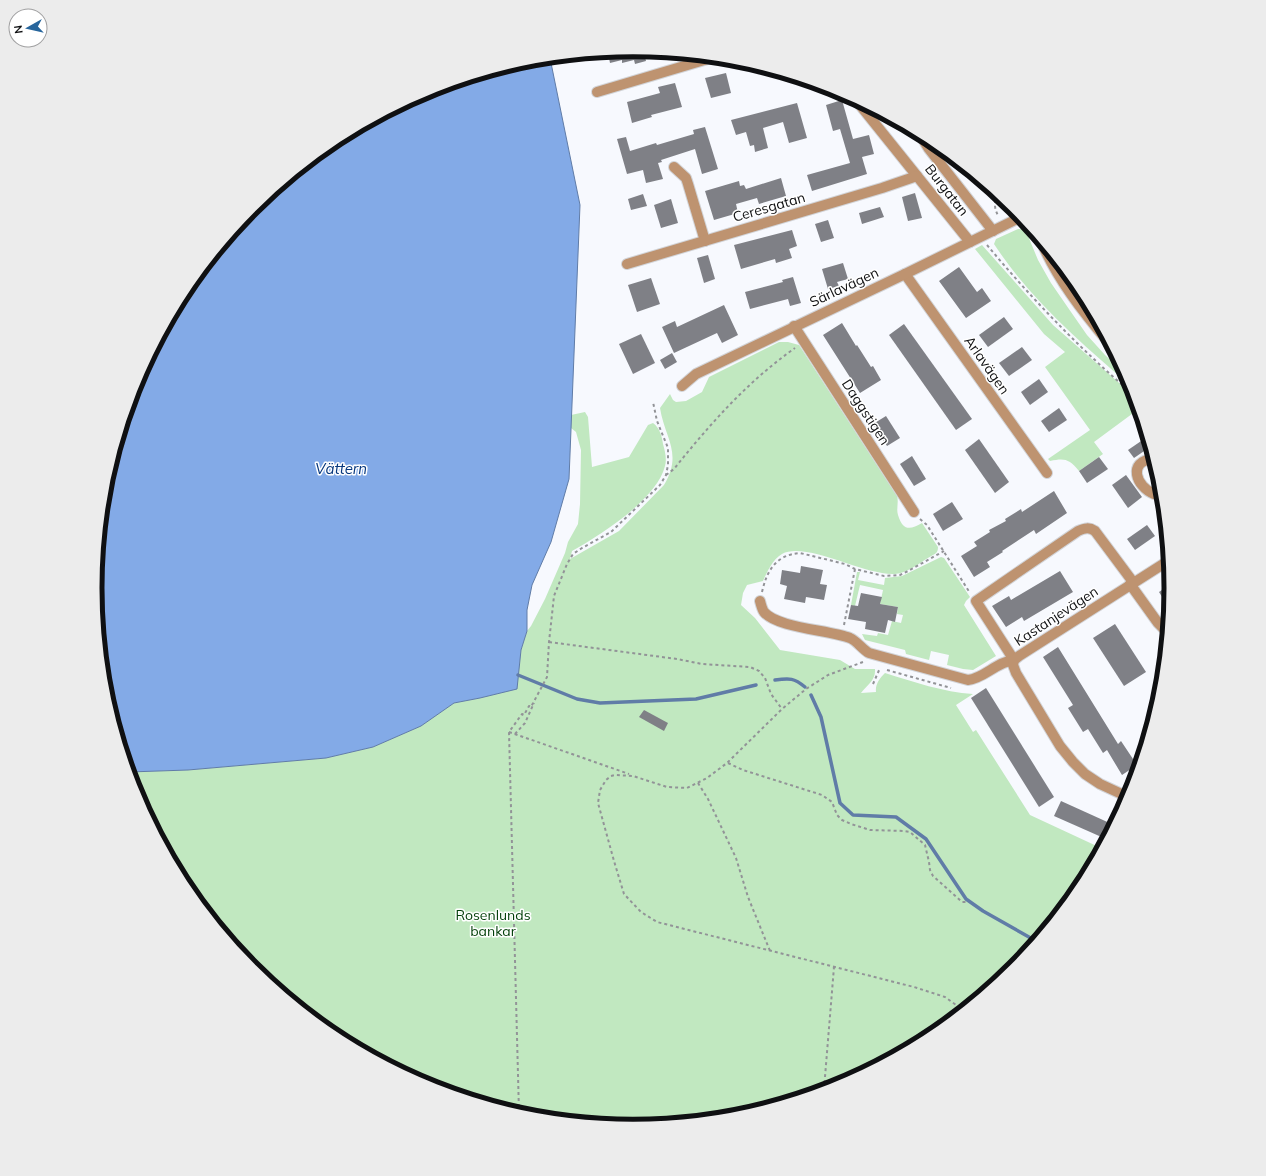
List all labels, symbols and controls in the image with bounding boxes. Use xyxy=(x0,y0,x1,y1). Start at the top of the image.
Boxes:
north arrow xyxy=(8,8,48,48)
text: N xyxy=(11,24,26,34)
street label: Burgatan xyxy=(921,160,973,220)
street label: Ceresgatan xyxy=(731,188,807,226)
street label: Särlavägen xyxy=(807,263,881,311)
street label: Arlavägen xyxy=(960,332,1014,398)
street label: Daggstigen xyxy=(838,376,894,448)
water label: Vättern xyxy=(315,459,367,478)
street label: Kastanjevägen xyxy=(1011,582,1101,650)
park label: Rosenlunds bankar xyxy=(455,906,531,940)

